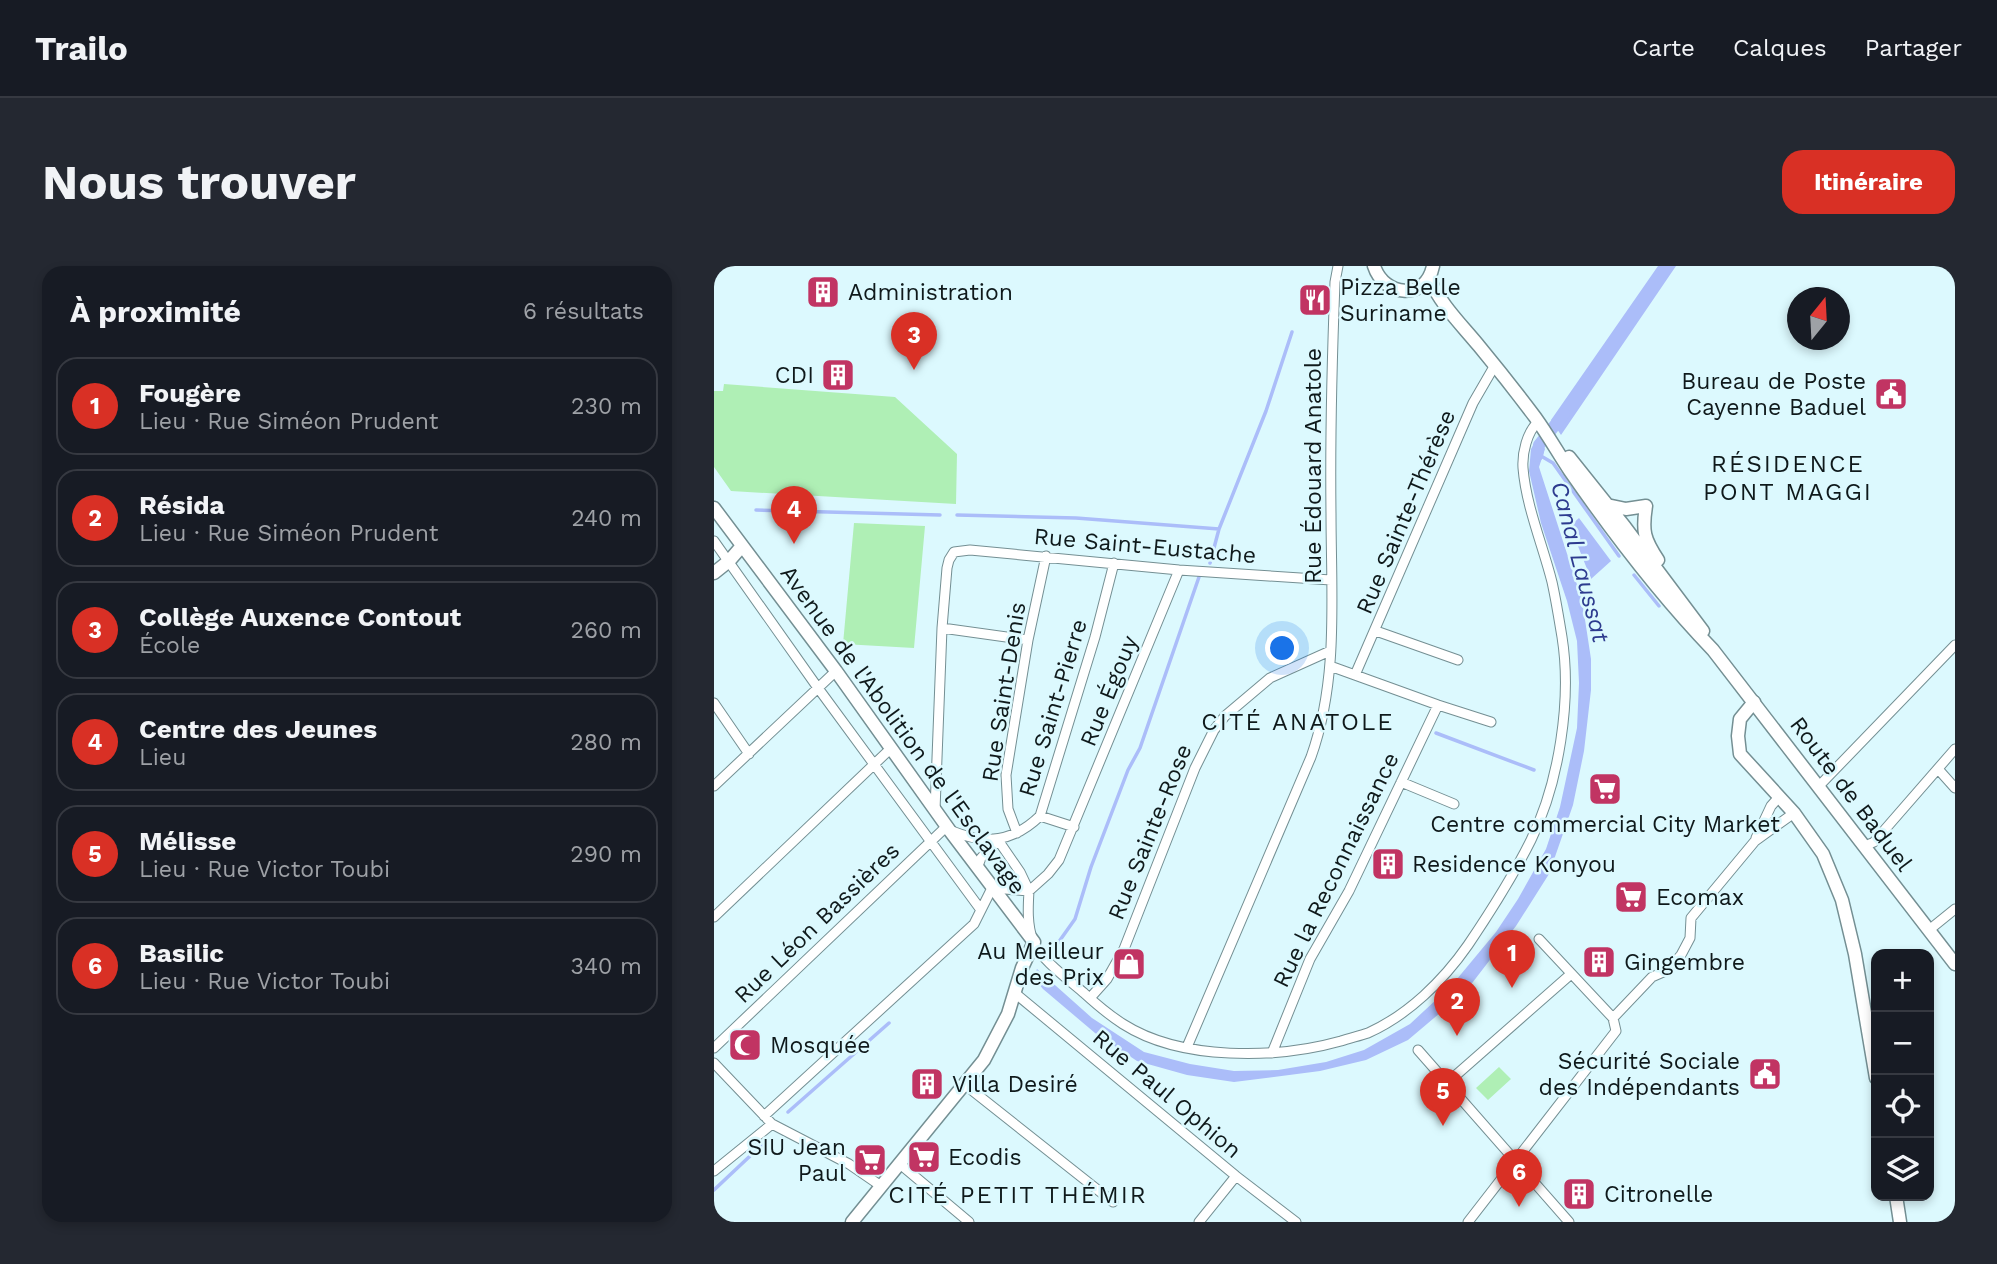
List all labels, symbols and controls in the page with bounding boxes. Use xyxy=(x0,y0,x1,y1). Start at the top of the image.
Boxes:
text: Trailo xyxy=(35,29,128,68)
text: Carte xyxy=(1632,34,1695,62)
text: Calques xyxy=(1733,34,1827,62)
text: Partager xyxy=(1865,34,1962,62)
button: Itinéraire xyxy=(1782,150,1955,214)
text: Nous trouver xyxy=(42,153,356,211)
building icon: Administration xyxy=(804,273,842,311)
place label: Pizza Belle Suriname xyxy=(1340,274,1461,327)
place label: Administration xyxy=(848,279,1013,306)
restaurant icon: Pizza Belle Suriname xyxy=(1296,281,1334,319)
north arrow xyxy=(1787,287,1850,350)
text: À proximité xyxy=(70,294,241,329)
text: 6 résultats xyxy=(523,298,644,325)
pin: 3 xyxy=(891,312,937,370)
street label: Rue Édouard Anatole xyxy=(1300,348,1327,584)
building icon: CDI xyxy=(819,356,857,394)
place label: CDI xyxy=(775,362,814,389)
place label: Bureau de Poste Cayenne Baduel xyxy=(1681,368,1866,421)
public building icon: Bureau de Poste Cayenne Baduel xyxy=(1872,375,1910,413)
text: Fougère xyxy=(139,378,241,408)
text: 1 xyxy=(90,393,100,420)
text: 230 m xyxy=(571,393,642,420)
street label: Rue Sainte-Thérèse xyxy=(1351,406,1461,618)
text: Lieu · Rue Siméon Prudent xyxy=(139,408,438,435)
district label: RÉSIDENCE PONT MAGGI xyxy=(1703,450,1873,506)
water label: Canal Laussat xyxy=(1545,478,1615,647)
pin: 4 xyxy=(771,486,817,544)
text: Résida xyxy=(139,490,225,520)
text: 2 xyxy=(88,505,102,532)
text: 240 m xyxy=(571,505,642,532)
text: Lieu · Rue Siméon Prudent xyxy=(139,520,438,547)
street label: Rue Saint-Eustache xyxy=(1033,523,1257,569)
street label: Avenue de l'Abolition de l'Esclavage xyxy=(775,560,1031,900)
street label: Rue Saint-Denis xyxy=(976,600,1032,784)
text: Collège Auxence Contout xyxy=(139,602,461,632)
street label: Rue Saint-Pierre xyxy=(1013,616,1093,800)
text: 3 xyxy=(88,617,102,644)
text: 260 m xyxy=(571,617,642,644)
your location xyxy=(1265,631,1299,665)
text: École xyxy=(139,632,200,659)
street label: Rue Égouy xyxy=(1075,632,1144,750)
district label: CITÉ ANATOLE xyxy=(1201,708,1395,736)
street label: Route de Baduel xyxy=(1784,712,1918,876)
text: Centre des Jeunes xyxy=(139,714,377,744)
text: 4 xyxy=(88,729,102,756)
text: 280 m xyxy=(570,729,642,756)
street label: Rue Sainte-Rose xyxy=(1102,740,1198,924)
text: Lieu xyxy=(139,744,186,771)
street label: Rue la Reconnaissance xyxy=(1267,748,1405,992)
supermarket icon: Centre commercial City Market xyxy=(1586,770,1624,808)
place label: Centre commercial City Market xyxy=(1430,811,1780,838)
text: Mélisse xyxy=(139,826,236,856)
street label: Rue Léon Bassières xyxy=(729,837,905,1009)
text: 5 xyxy=(88,841,102,868)
text: 290 m xyxy=(570,841,642,868)
building icon: Residence Konyou xyxy=(1369,845,1407,883)
place label: Residence Konyou xyxy=(1412,851,1616,878)
text: Lieu · Rue Victor Toubi xyxy=(139,856,390,883)
supermarket icon: Ecomax xyxy=(1612,878,1650,916)
place label: Ecomax xyxy=(1656,884,1744,911)
pin: 1 xyxy=(1489,930,1535,988)
text: Basilic xyxy=(139,938,224,968)
place label: Au Meilleur des Prix xyxy=(977,938,1104,991)
building icon: Gingembre xyxy=(1580,943,1618,981)
shop icon: Au Meilleur des Prix xyxy=(1110,945,1148,983)
place label: Gingembre xyxy=(1624,949,1745,976)
map controls xyxy=(1871,949,1934,1201)
button: + xyxy=(1871,949,1934,1012)
text: 6 xyxy=(88,953,102,980)
text: 340 m xyxy=(570,953,642,980)
text: Lieu · Rue Victor Toubi xyxy=(139,968,390,995)
pin: 2 xyxy=(1434,978,1480,1036)
button: − xyxy=(1871,1012,1934,1075)
street label: Rue Paul Ophion xyxy=(1087,1024,1247,1164)
mosque icon: Mosquée xyxy=(726,1026,764,1064)
place label: Mosquée xyxy=(770,1032,871,1059)
place label: Sécurité Sociale des Indépendants xyxy=(1539,1048,1740,1101)
public building icon: Sécurité Sociale des Indépendants xyxy=(1746,1055,1784,1093)
building icon: Villa Desiré xyxy=(908,1065,946,1103)
pin: 5 xyxy=(1420,1068,1466,1126)
place label: Villa Desiré xyxy=(952,1071,1078,1098)
button: locate xyxy=(1871,1075,1934,1138)
place label: SIU Jean Paul xyxy=(748,1134,846,1187)
supermarket icon: Ecodis xyxy=(905,1138,943,1176)
button: layers xyxy=(1871,1138,1934,1201)
supermarket icon: SIU Jean Paul xyxy=(851,1141,889,1179)
place label: Ecodis xyxy=(948,1144,1022,1171)
pin: 6 xyxy=(1496,1149,1542,1207)
building icon: Citronelle xyxy=(1560,1175,1598,1213)
district label: CITÉ PETIT THÉMIR xyxy=(888,1181,1148,1209)
place label: Citronelle xyxy=(1604,1181,1713,1208)

